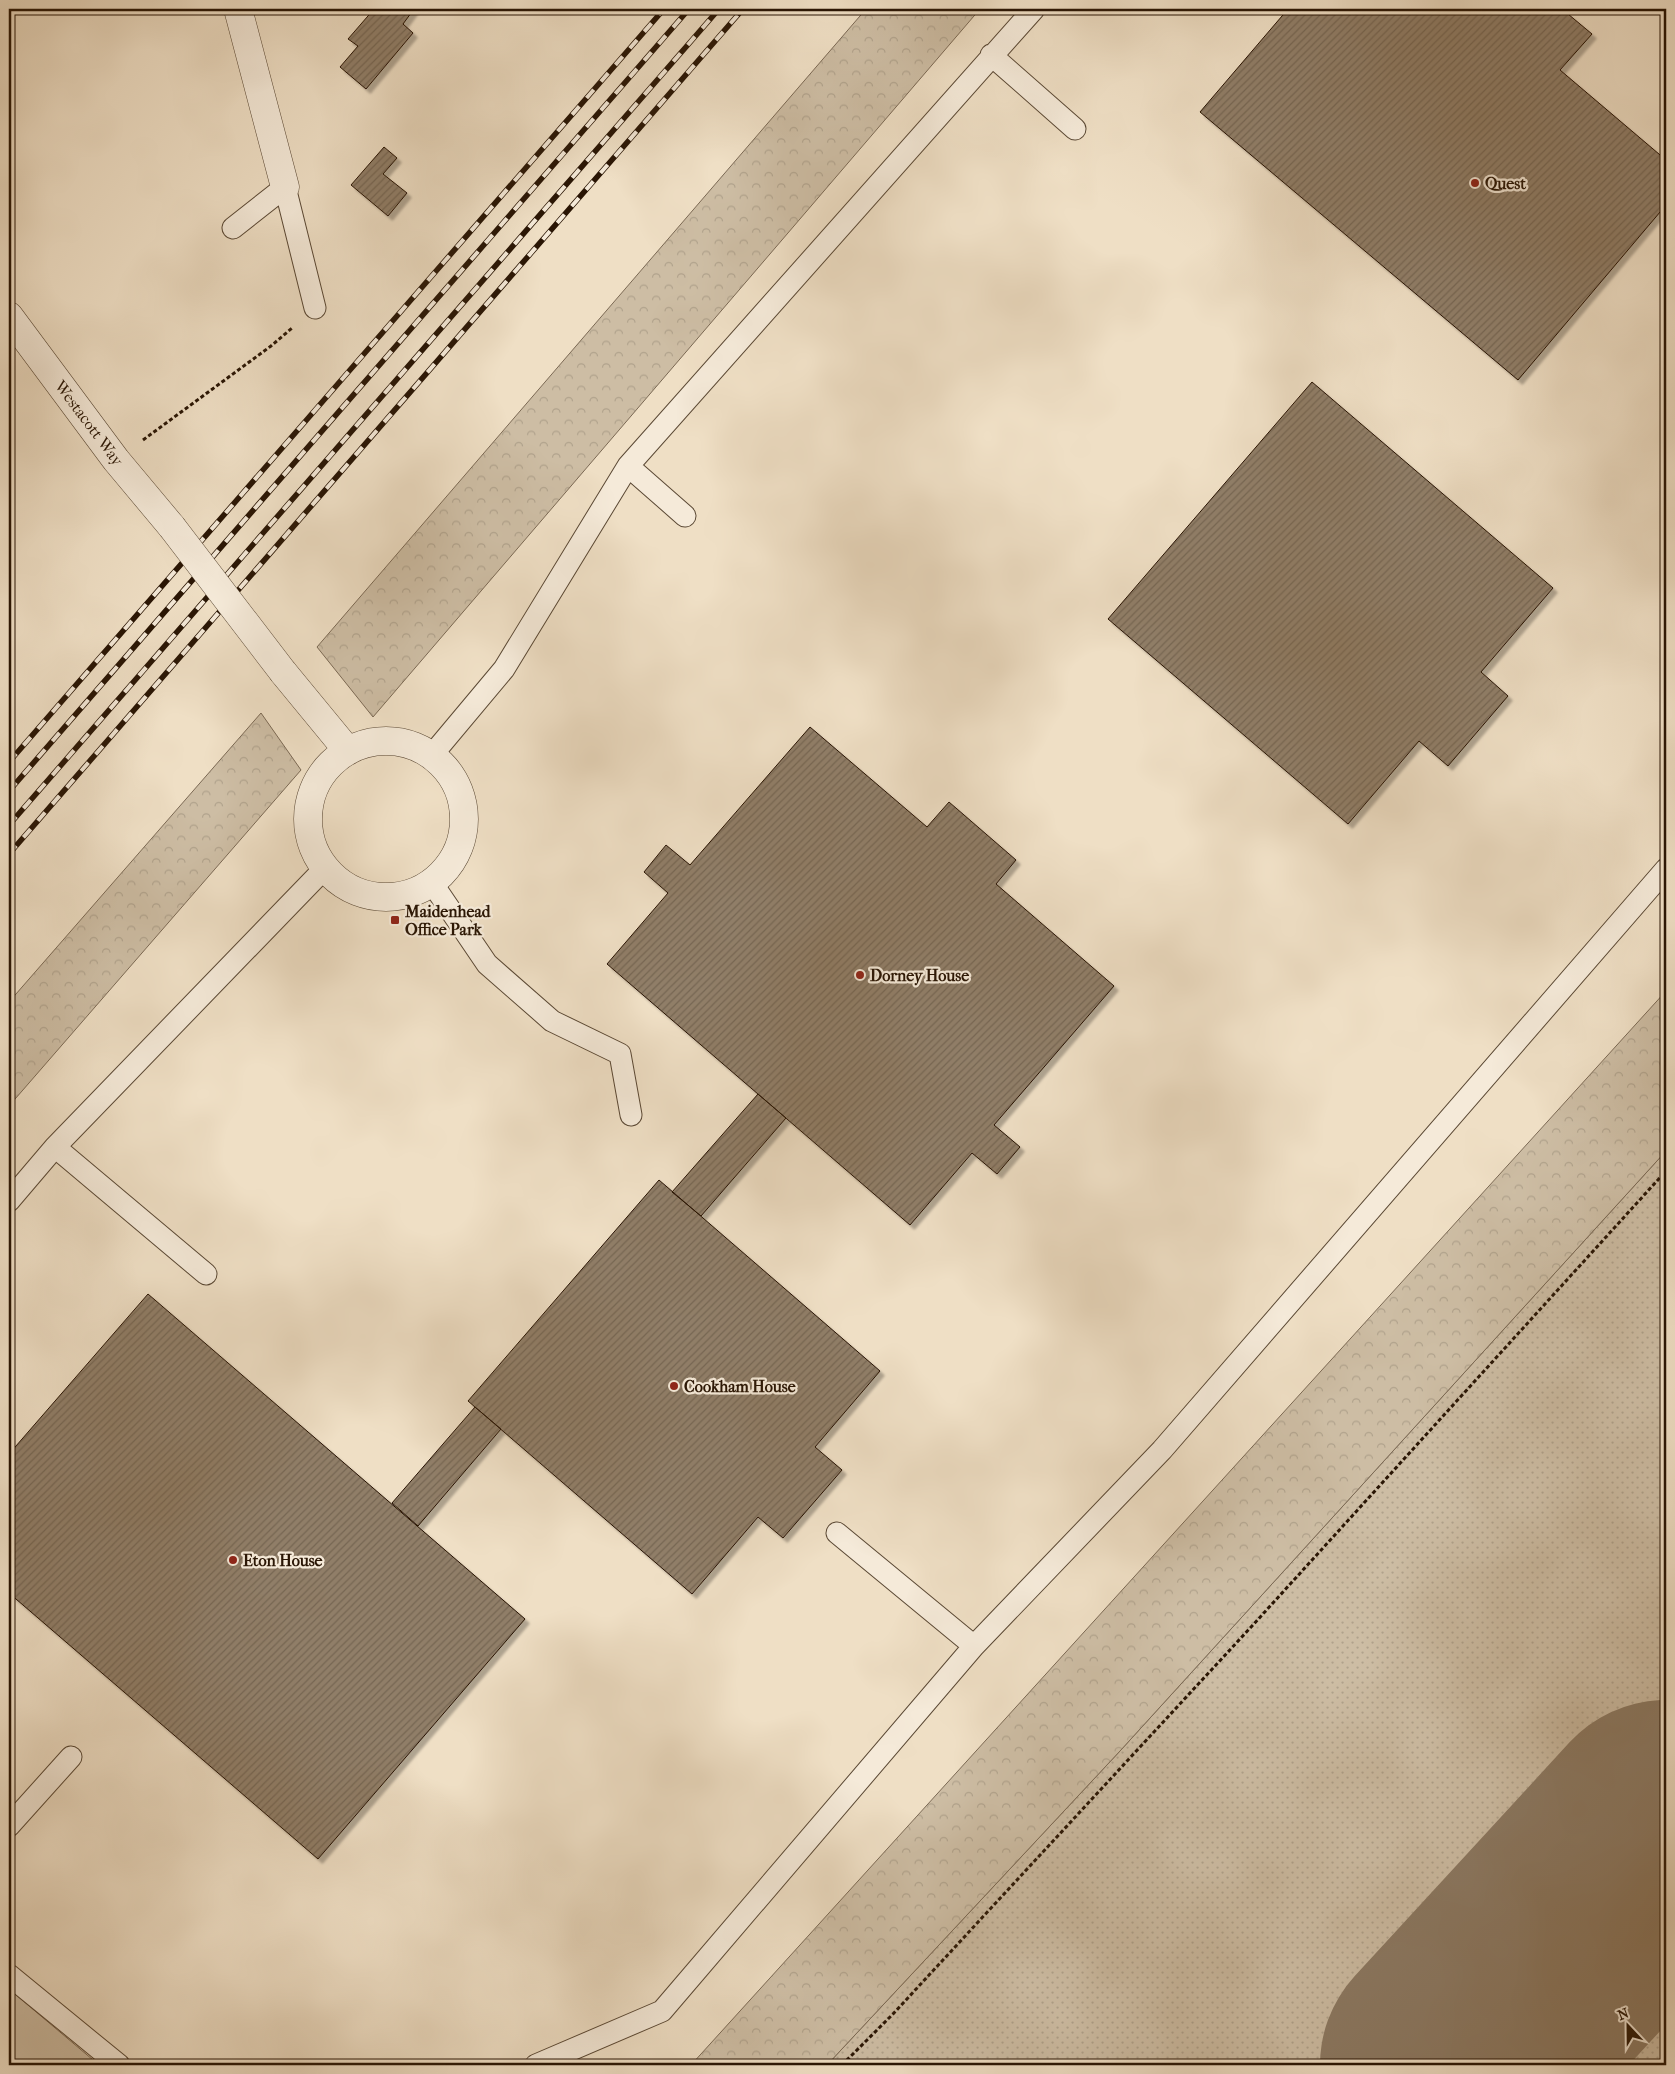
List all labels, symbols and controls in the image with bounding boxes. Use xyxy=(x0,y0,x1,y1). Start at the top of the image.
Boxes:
place label: Quest xyxy=(1485,174,1526,193)
marker: Quest xyxy=(1469,177,1481,189)
street label: Westacott Way xyxy=(50,376,128,470)
place label: Maidenhead Office Park xyxy=(404,902,492,939)
marker: Maidenhead Office Park xyxy=(389,914,401,926)
place label: Dorney House xyxy=(870,966,969,986)
marker: Dorney House xyxy=(854,969,866,981)
place label: Cookham House xyxy=(684,1377,796,1396)
marker: Cookham House xyxy=(668,1380,680,1392)
place label: Eton House xyxy=(243,1551,323,1570)
marker: Eton House xyxy=(227,1554,239,1566)
north arrow xyxy=(1602,2002,1652,2052)
text: N xyxy=(1615,2004,1632,2024)

